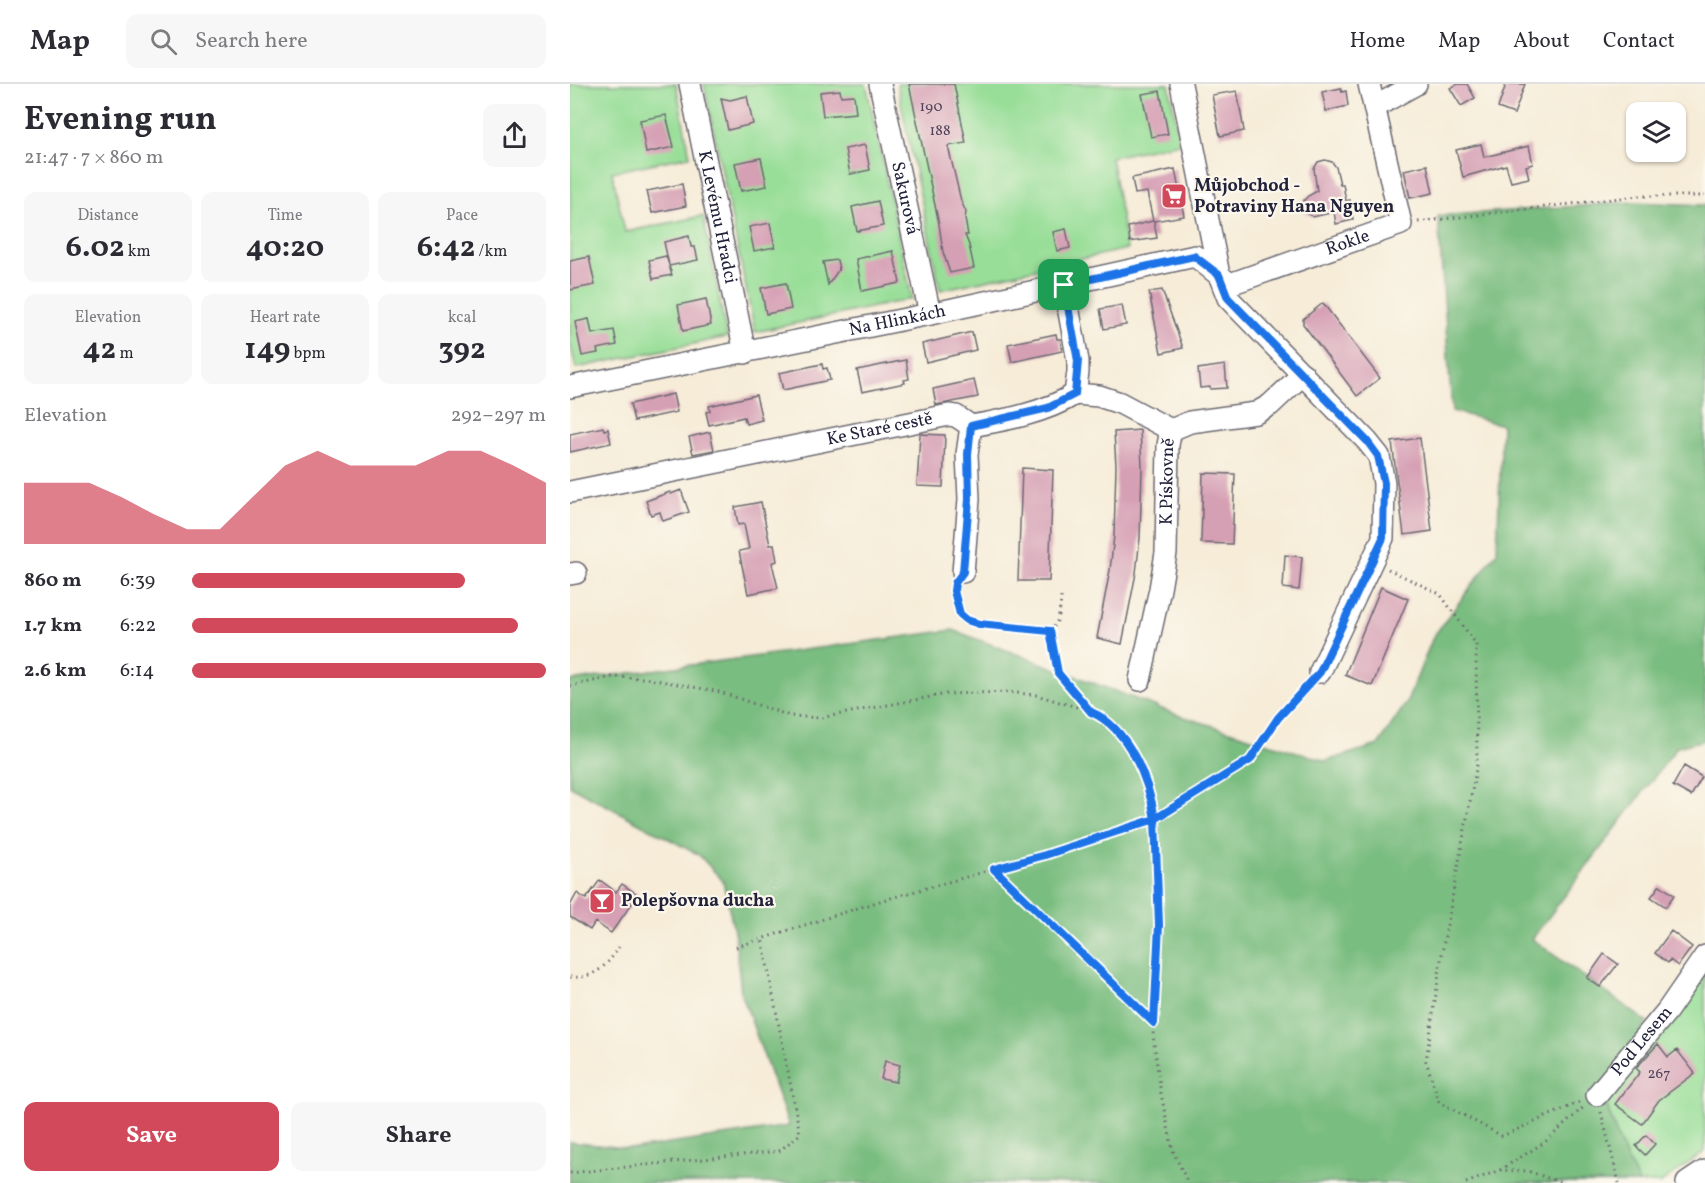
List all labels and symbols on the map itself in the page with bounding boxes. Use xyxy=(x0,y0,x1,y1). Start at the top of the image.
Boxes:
house number: 190 xyxy=(920,97,942,118)
house number: 188 xyxy=(929,121,951,142)
street label: K Levému Hradci xyxy=(691,148,743,286)
street label: Sakurová xyxy=(885,159,925,237)
place label: Můjobchod - Potraviny Hana Nguyen xyxy=(1194,174,1394,220)
supermarket icon: Můjobchod - Potraviny Hana Nguyen xyxy=(1159,181,1189,211)
street label: Rokle xyxy=(1322,223,1373,262)
pin xyxy=(1038,259,1089,310)
street label: Na Hlinkách xyxy=(847,298,948,343)
street label: Ke Staré cestě xyxy=(824,406,935,452)
street label: K Pískovně xyxy=(1154,436,1182,526)
bar icon: Polepšovna ducha xyxy=(587,886,617,916)
place label: Polepšovna ducha xyxy=(621,889,775,914)
street label: Pod Lesem xyxy=(1605,1001,1678,1082)
house number: 267 xyxy=(1648,1064,1670,1085)

